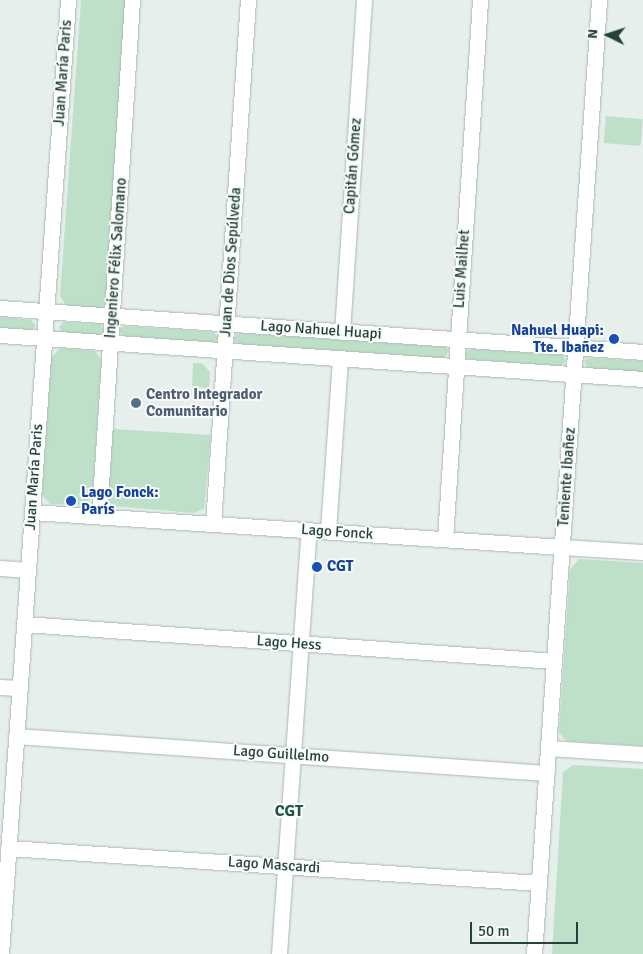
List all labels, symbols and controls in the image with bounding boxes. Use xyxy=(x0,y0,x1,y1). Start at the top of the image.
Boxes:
north arrow xyxy=(583,10,633,60)
street label: Juan María Paris xyxy=(50,19,76,127)
text: N xyxy=(584,28,601,39)
street label: Capitán Gómez xyxy=(341,117,365,215)
street label: Ingeniero Félix Salomano xyxy=(101,177,131,339)
street label: Juan de Dios Sepúlveda xyxy=(217,186,245,338)
street label: Luis Mailhet xyxy=(450,229,474,309)
street label: Lago Nahuel Huapi xyxy=(260,317,382,343)
place label: Nahuel Huapi: Tte. Ibañez xyxy=(511,321,604,356)
marker: Nahuel Huapi: Tte. Ibañez xyxy=(608,333,620,345)
place label: Centro Integrador Comunitario xyxy=(146,385,262,420)
marker: Centro Integrador Comunitario xyxy=(130,397,142,409)
street label: Juan María Paris xyxy=(21,423,47,531)
street label: Teniente Ibañez xyxy=(555,427,579,527)
place label: Lago Fonck: París xyxy=(81,483,159,518)
marker: Lago Fonck: París xyxy=(65,495,77,507)
street label: Lago Fonck xyxy=(300,521,374,543)
place label: CGT xyxy=(327,558,354,576)
marker: CGT xyxy=(311,561,323,573)
street label: Lago Hess xyxy=(256,632,322,654)
street label: Lago Guillelmo xyxy=(232,742,330,766)
district label: CGT xyxy=(275,801,303,821)
street label: Lago Mascardi xyxy=(227,853,321,877)
scale bar xyxy=(473,912,580,944)
text: 50 m xyxy=(478,922,509,940)

